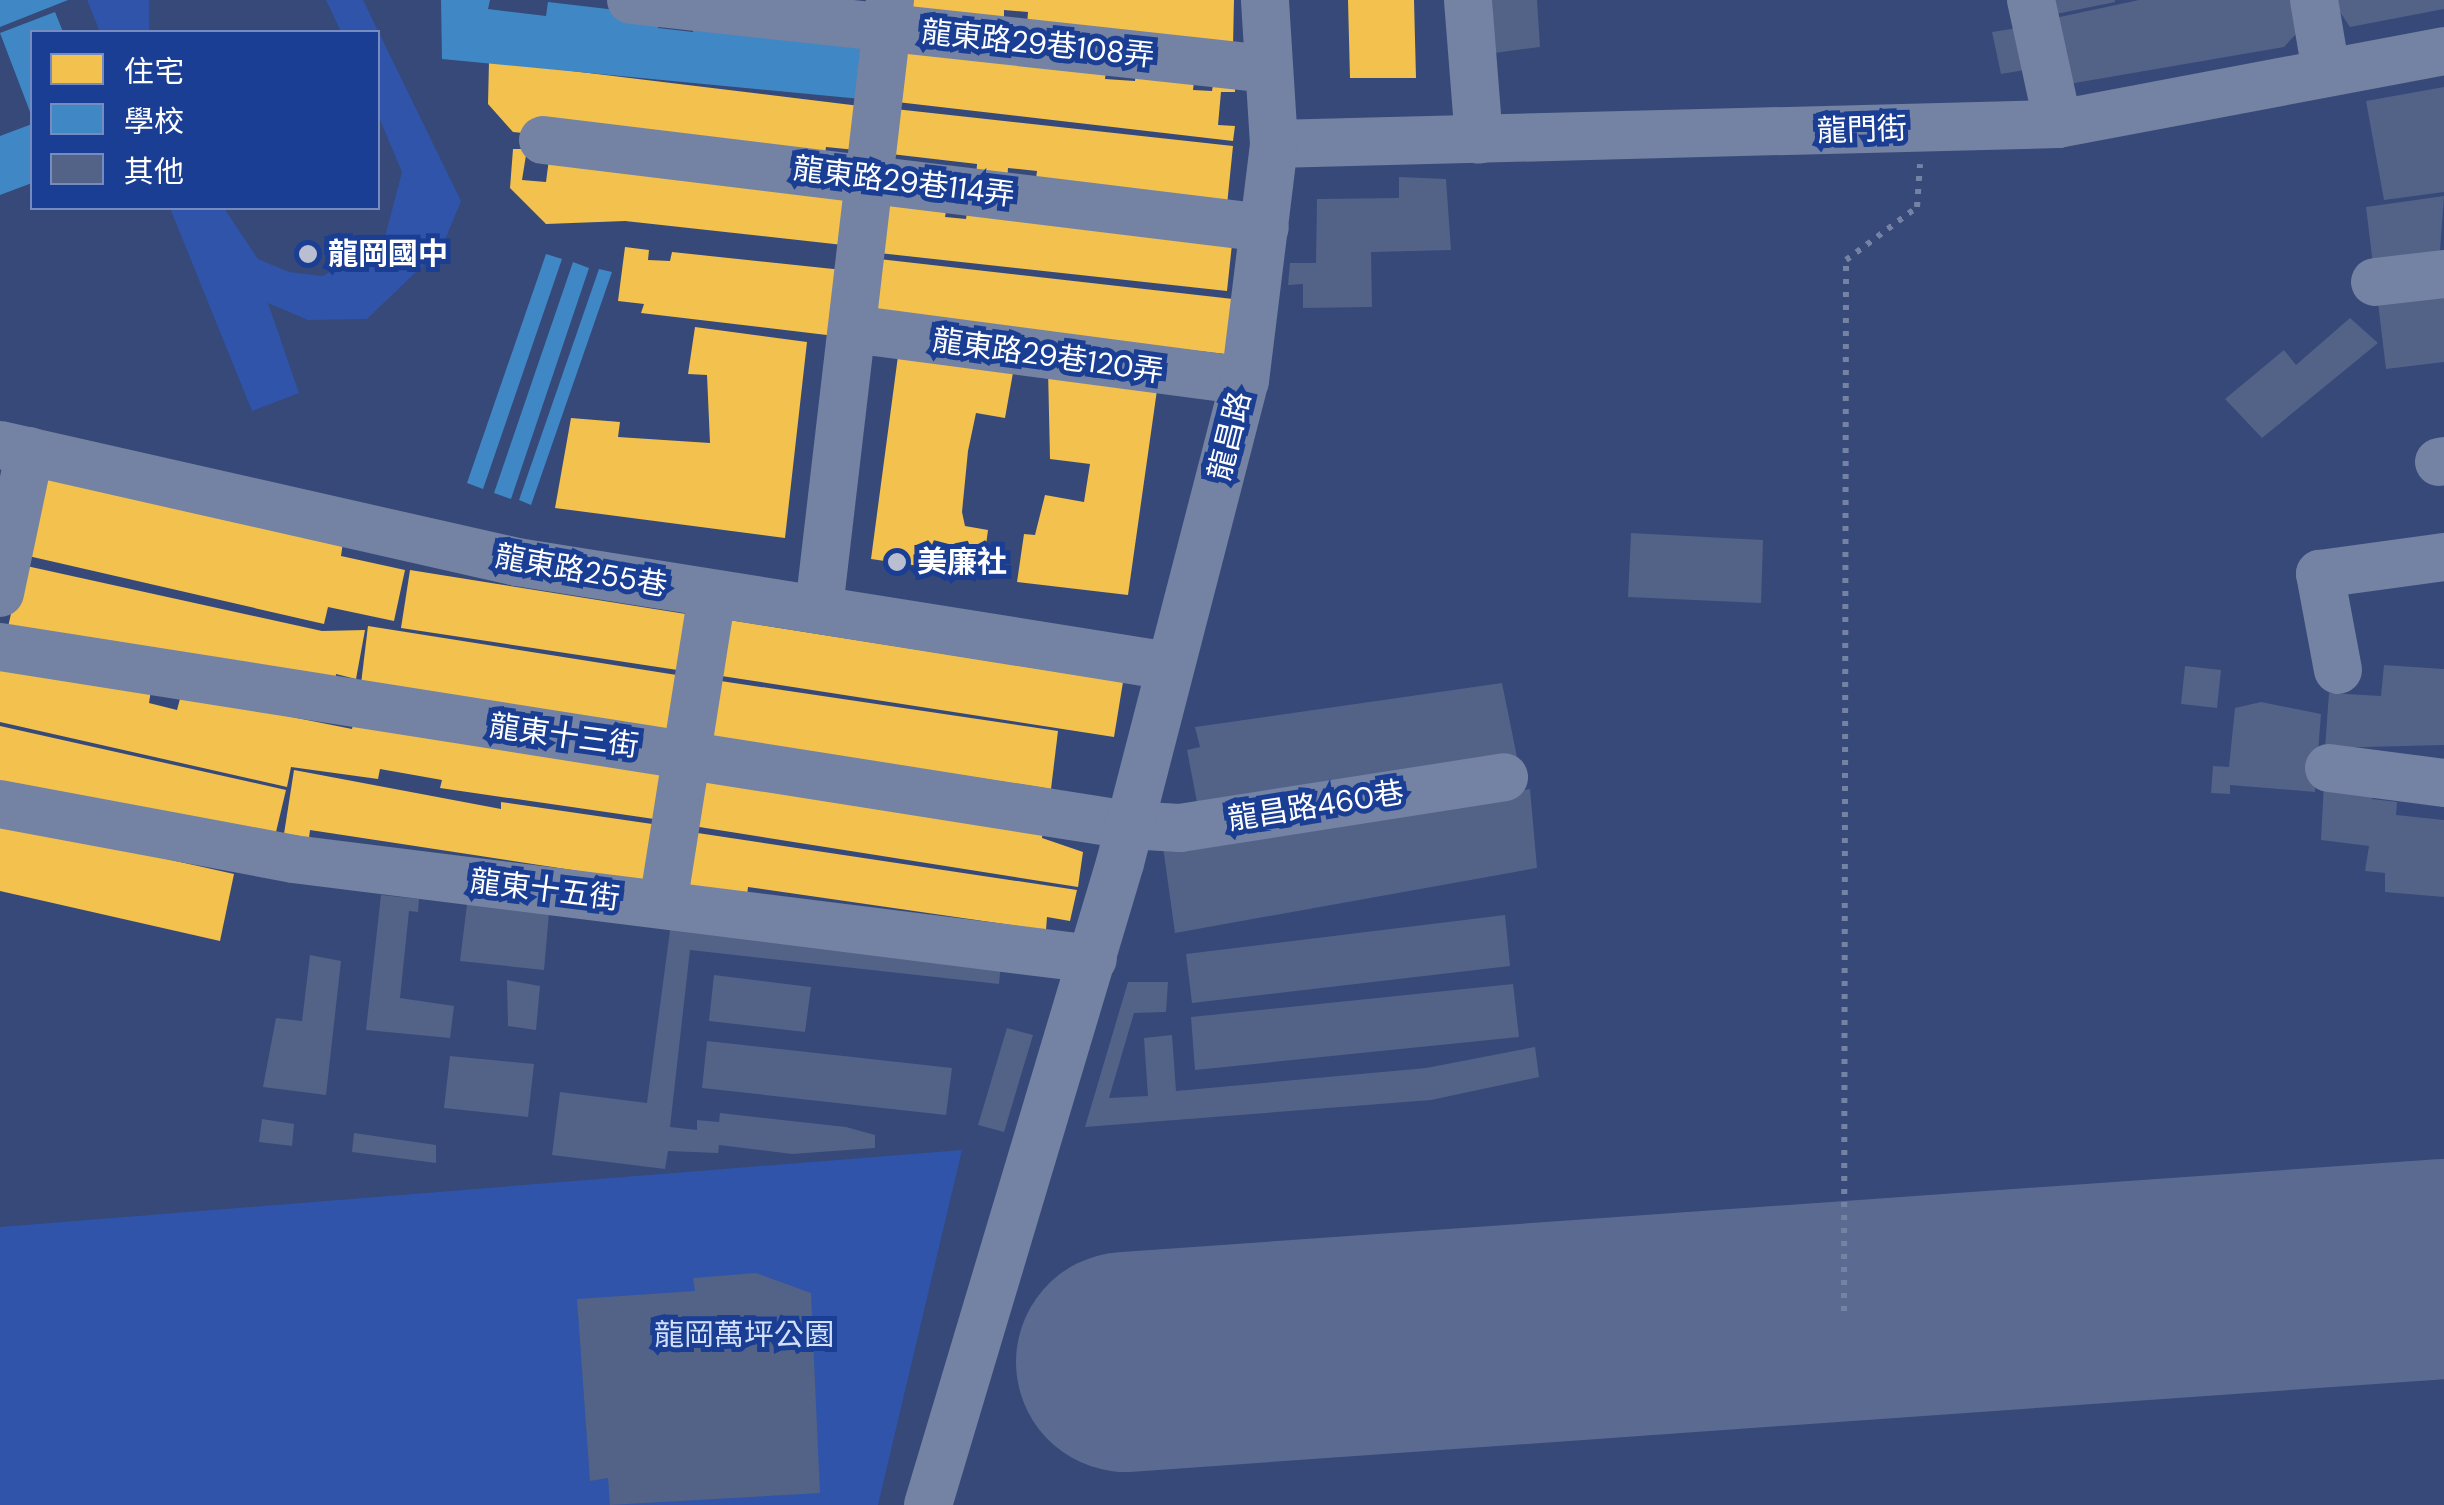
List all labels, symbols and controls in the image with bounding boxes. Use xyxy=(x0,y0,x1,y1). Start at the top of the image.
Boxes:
street label: 龍東路29巷108弄 xyxy=(920,14,1156,74)
legend xyxy=(30,30,380,210)
text: 住宅 xyxy=(124,52,184,91)
text: 學校 xyxy=(124,102,184,141)
street label: 龍門街 xyxy=(1816,110,1908,150)
street label: 龍東路29巷114弄 xyxy=(791,151,1017,213)
text: 其他 xyxy=(124,152,184,191)
place label: 龍岡國中 xyxy=(328,236,448,272)
marker: 龍岡國中 xyxy=(297,243,319,265)
street label: 龍東路29巷120弄 xyxy=(930,322,1166,390)
street label: 龍昌路 xyxy=(1202,388,1258,484)
street label: 龍東路255巷 xyxy=(492,538,670,604)
place label: 美廉社 xyxy=(917,544,1007,580)
marker: 美廉社 xyxy=(886,551,908,573)
street label: 龍東十三街 xyxy=(487,708,641,764)
street label: 龍昌路460巷 xyxy=(1225,774,1407,838)
street label: 龍東十五街 xyxy=(468,863,622,917)
park label: 龍岡萬坪公園 xyxy=(654,1317,834,1353)

